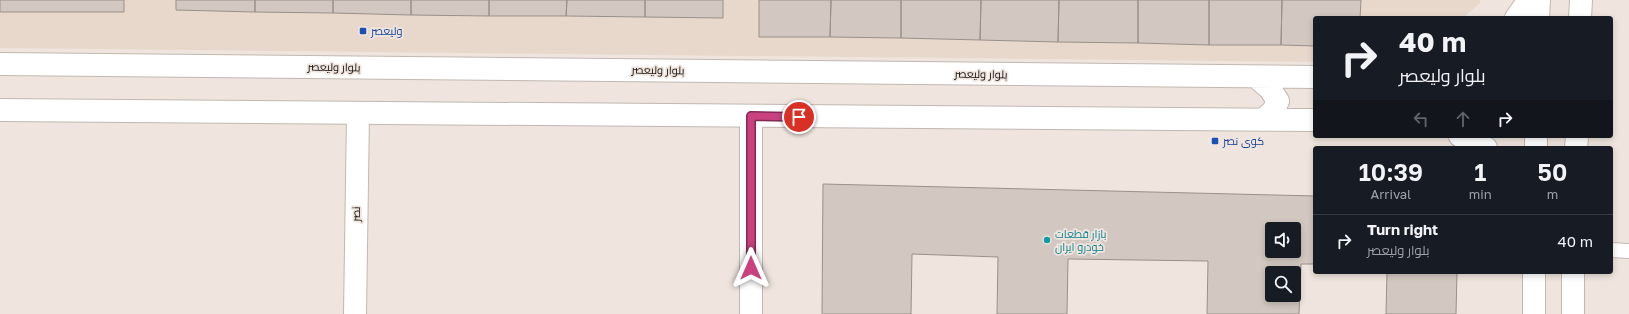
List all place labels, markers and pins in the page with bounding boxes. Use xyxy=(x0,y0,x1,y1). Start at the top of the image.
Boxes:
place label: ولیعصر xyxy=(370,24,403,38)
marker: ولیعصر xyxy=(358,26,368,36)
pin xyxy=(782,100,816,134)
place label: کوی نصر xyxy=(1222,134,1264,148)
marker: کوی نصر xyxy=(1210,136,1220,146)
place label: بازار قطعات خودرو ایران xyxy=(1055,227,1107,254)
marker: بازار قطعات خودرو ایران xyxy=(1042,235,1052,245)

